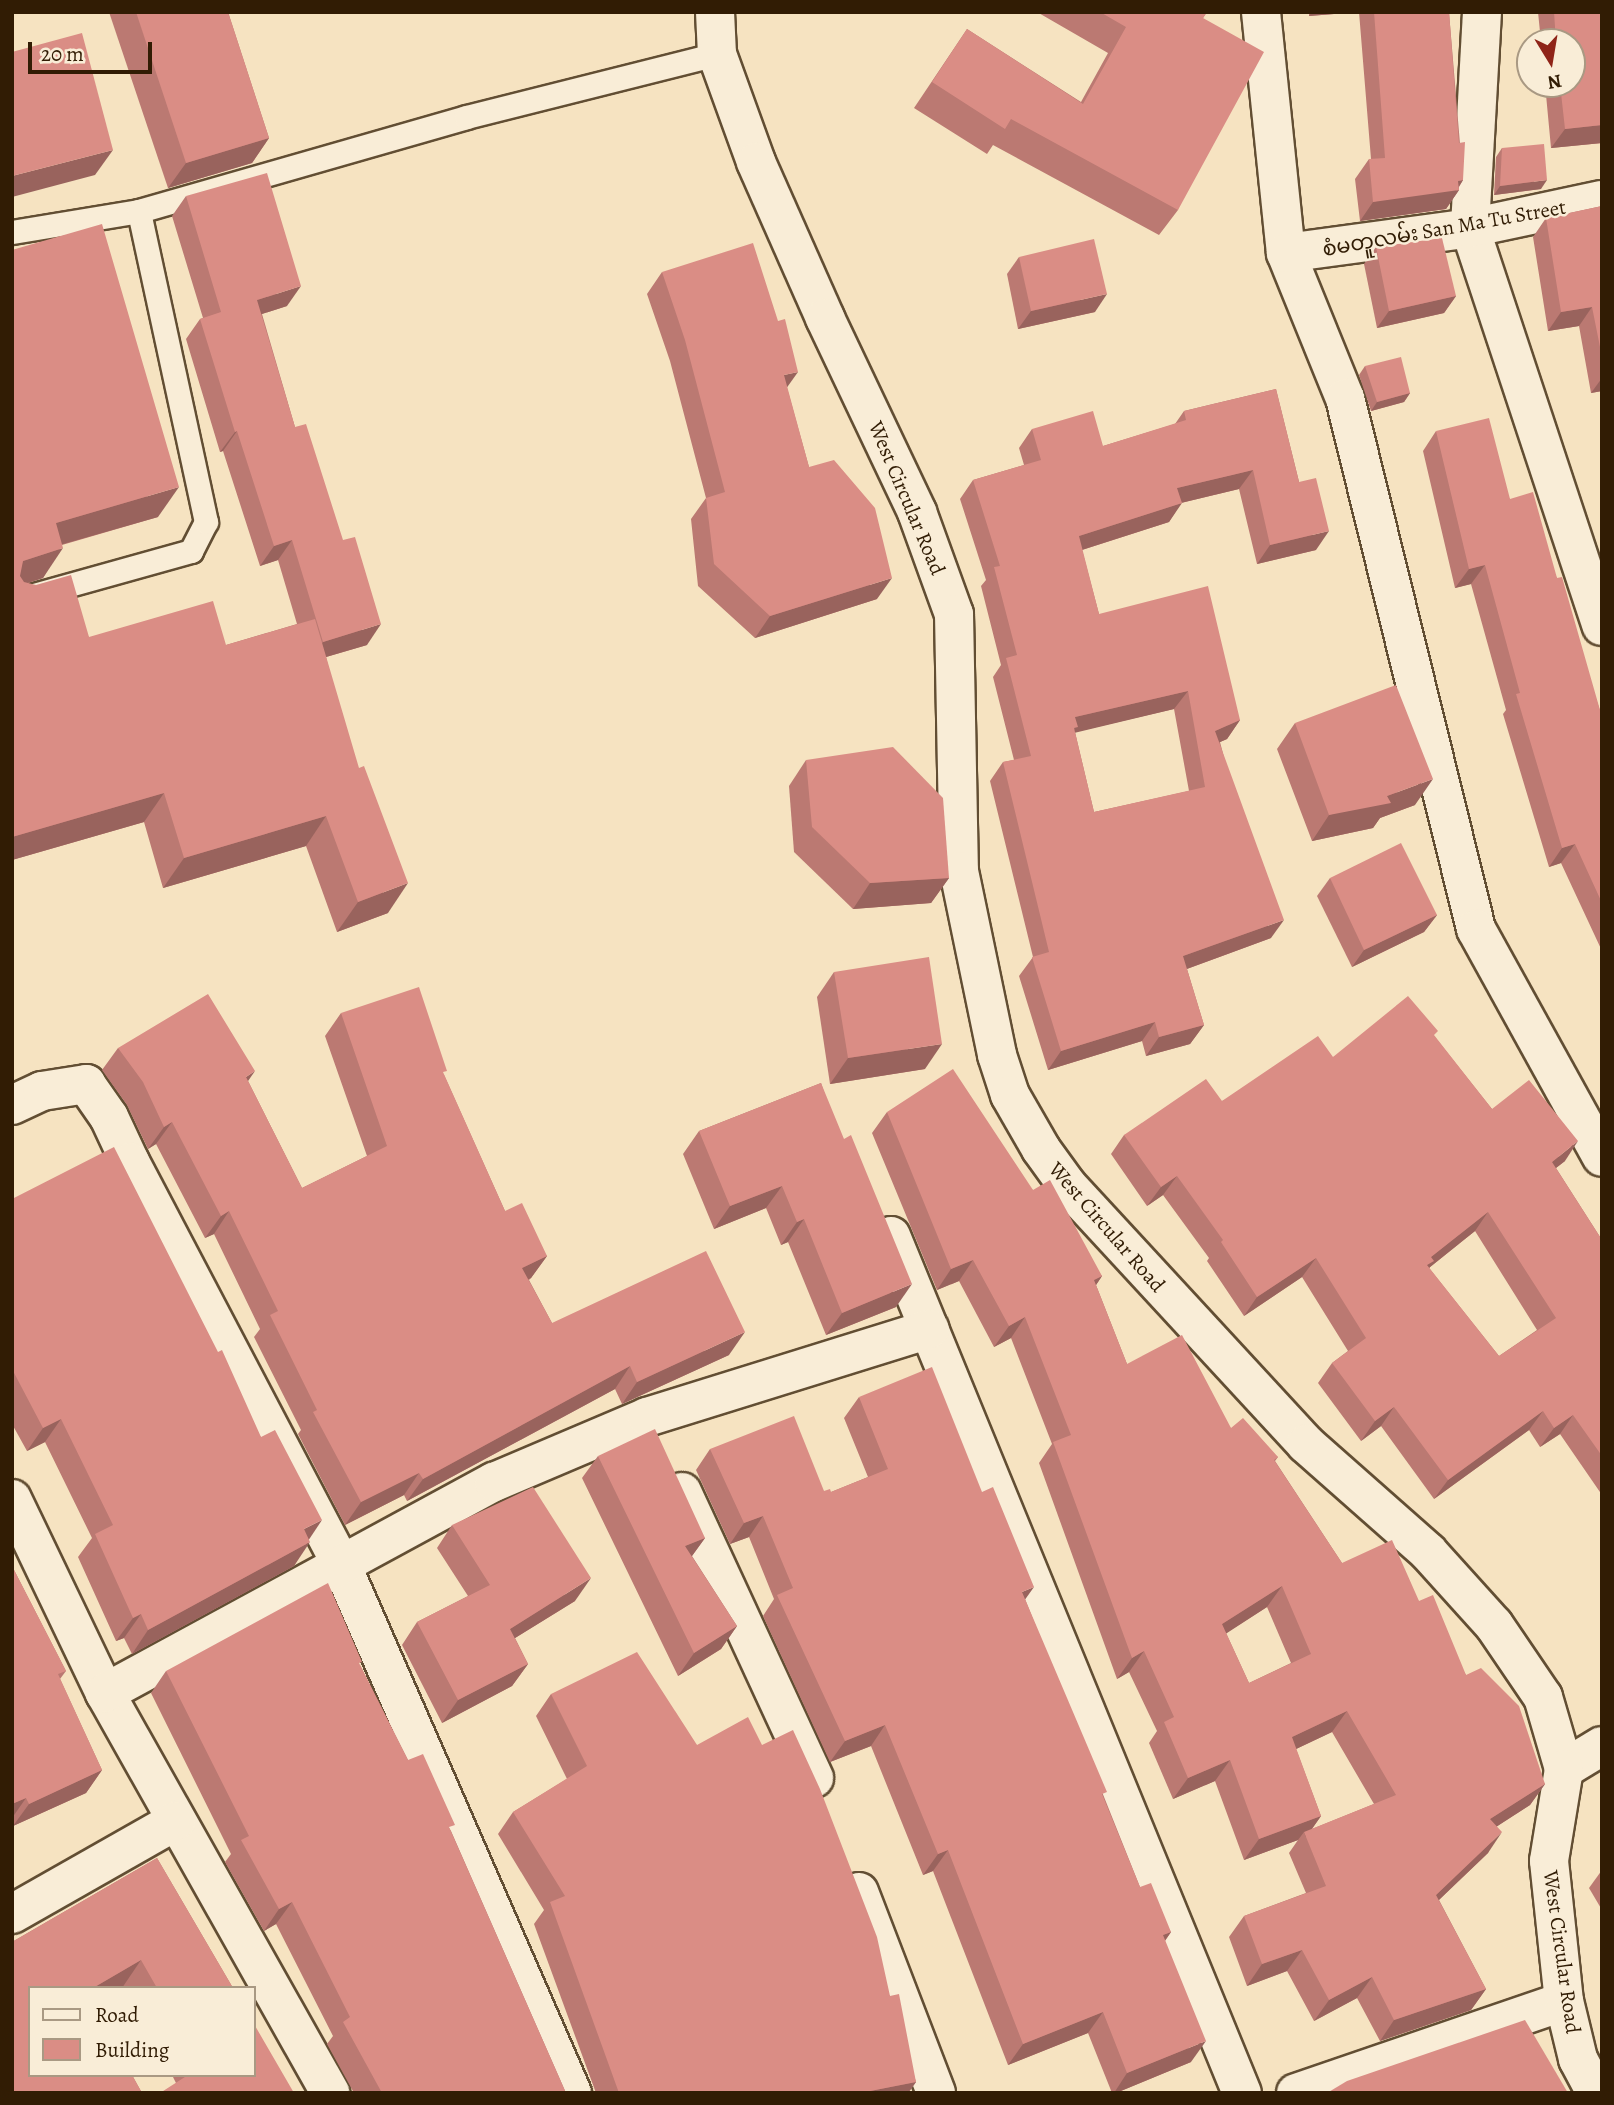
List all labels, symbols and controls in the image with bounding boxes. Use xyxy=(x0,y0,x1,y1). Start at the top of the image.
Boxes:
scale bar xyxy=(32,28,156,72)
north arrow xyxy=(1516,28,1586,98)
text: 20 m xyxy=(41,40,84,68)
text: N xyxy=(1545,68,1564,96)
street label: စံမတူလမ်း San Ma Tu Street xyxy=(1320,194,1568,262)
street label: West Circular Road xyxy=(863,417,951,579)
street label: West Circular Road xyxy=(1044,1157,1170,1297)
street label: West Circular Road xyxy=(1538,1869,1586,2035)
legend xyxy=(28,1986,256,2077)
text: Road xyxy=(95,2001,139,2029)
text: Building xyxy=(95,2036,169,2064)

